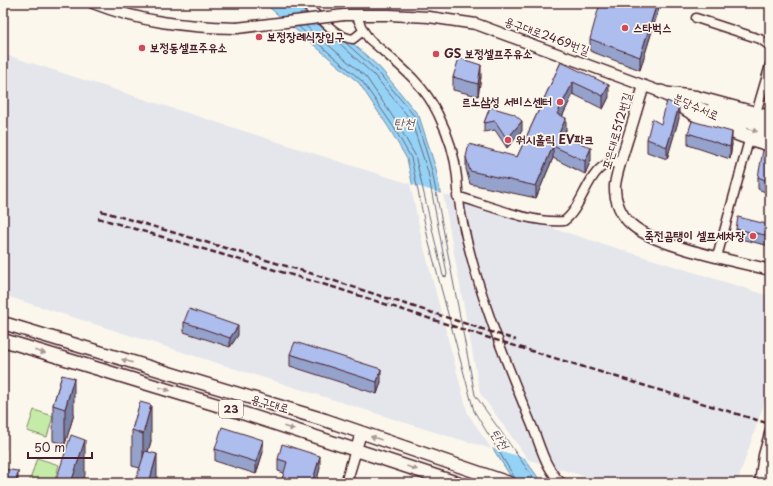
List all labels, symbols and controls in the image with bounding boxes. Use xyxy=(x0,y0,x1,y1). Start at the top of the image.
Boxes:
street label: 용구대로2469번길 xyxy=(502,11,593,59)
place label: 스타벅스 xyxy=(633,18,672,36)
marker: 스타벅스 xyxy=(620,23,630,33)
place label: 보정장례식장입구 xyxy=(267,27,345,45)
marker: 보정장례식장입구 xyxy=(254,32,264,42)
place label: 보정동셀프주유소 xyxy=(150,38,228,56)
marker: 보정동셀프주유소 xyxy=(137,43,147,53)
place label: GS 보정셀프주유소 xyxy=(444,44,533,62)
marker: GS 보정셀프주유소 xyxy=(431,49,441,59)
street label: 분당수서로 xyxy=(671,88,722,124)
street label: 포은대로512번길 xyxy=(596,90,636,171)
place label: 르노삼성 서비스센터 xyxy=(461,92,552,110)
marker: 르노삼성 서비스센터 xyxy=(555,97,565,107)
water label: 탄천 xyxy=(394,113,416,132)
one-way arrow xyxy=(747,127,759,133)
place label: 워시홀릭 EV파크 xyxy=(516,130,594,148)
marker: 워시홀릭 EV파크 xyxy=(503,135,513,145)
place label: 죽전곰탱이 셀프세차장 xyxy=(645,226,745,244)
marker: 죽전곰탱이 셀프세차장 xyxy=(748,231,758,241)
one-way arrow xyxy=(35,349,47,355)
one-way arrow xyxy=(120,358,132,364)
one-way arrow xyxy=(159,386,171,392)
street label: 용구대로 xyxy=(249,389,291,417)
road number: 23 xyxy=(219,400,243,418)
one-way arrow xyxy=(283,425,295,431)
water label: 탄천 xyxy=(487,425,515,454)
scale bar xyxy=(28,434,92,460)
one-way arrow xyxy=(370,435,382,441)
text: 50 m xyxy=(34,438,65,456)
one-way arrow xyxy=(407,465,419,471)

